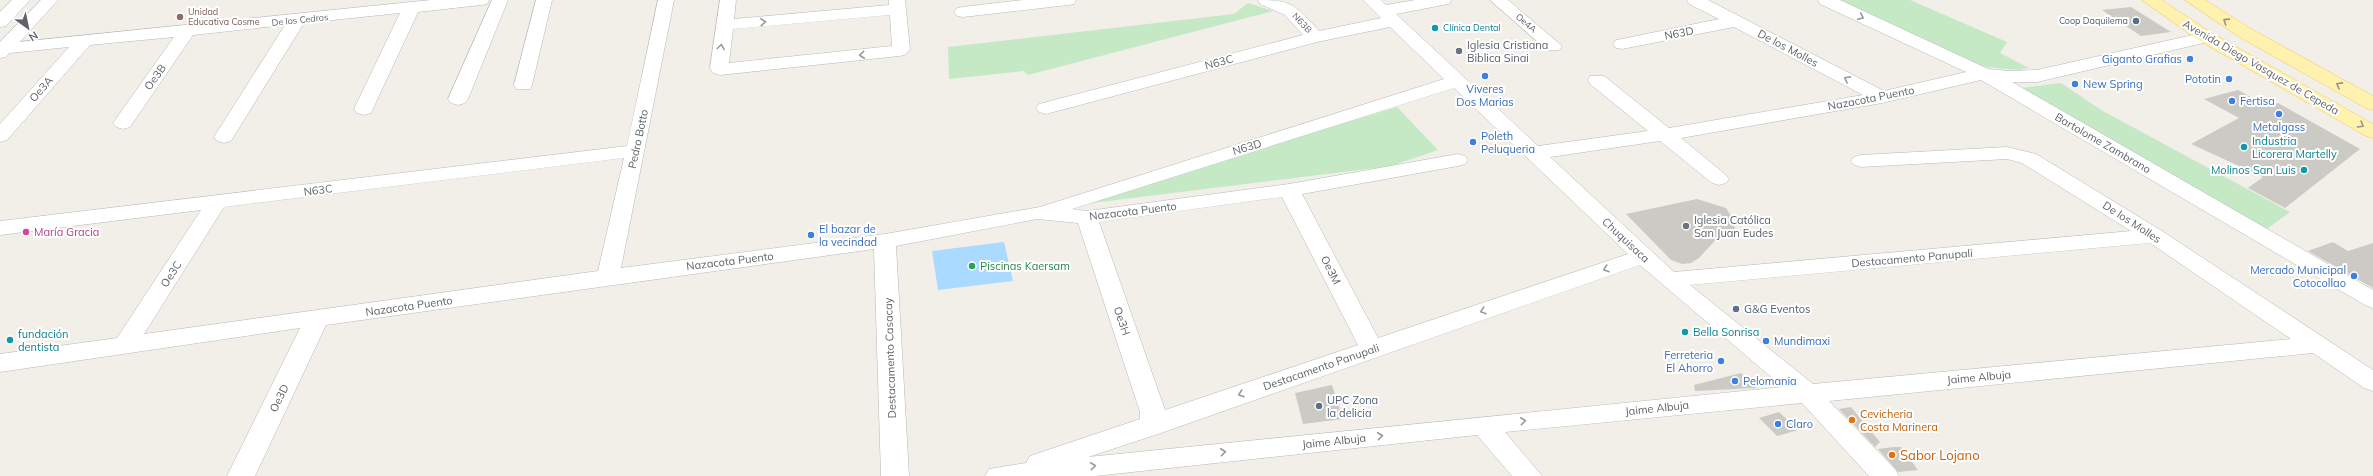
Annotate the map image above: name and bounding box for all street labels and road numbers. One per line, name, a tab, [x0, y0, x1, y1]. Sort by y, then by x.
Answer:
street label: N63B	[1290, 10, 1315, 35]
street label: De los Cedros	[271, 11, 329, 28]
street label: Oe4A	[1514, 11, 1539, 35]
street label: Avenida Diego Vasquez de Cepeda	[2180, 16, 2342, 118]
street label: N63D	[1663, 23, 1695, 43]
street label: De los Molles	[1755, 26, 1821, 70]
street label: N63C	[1203, 51, 1235, 73]
street label: Oe3B	[141, 61, 169, 93]
street label: Oe3A	[26, 73, 56, 105]
street label: Nazacota Puento	[1827, 83, 1915, 113]
street label: Pedro Botto	[625, 108, 651, 170]
street label: Bartolome Zambrano	[2053, 110, 2153, 176]
street label: N63D	[1231, 136, 1263, 158]
street label: N63C	[303, 181, 333, 199]
street label: De los Molles	[2100, 198, 2164, 246]
street label: Nazacota Puento	[1089, 199, 1177, 223]
street label: Chuquisaca	[1599, 214, 1653, 266]
street label: Destacamento Panupali	[1851, 246, 1973, 270]
street label: Nazacota Puento	[686, 249, 774, 273]
street label: Oe3M	[1318, 253, 1344, 287]
street label: Oe3C	[157, 258, 185, 290]
street label: Nazacota Puento	[365, 293, 453, 319]
street label: Destacamento Casacay	[881, 297, 899, 419]
street label: Oe3H	[1111, 305, 1133, 337]
street label: Destacamento Panupali	[1261, 341, 1381, 393]
street label: Jaime Albuja	[1946, 367, 2012, 387]
street label: Oe3D	[266, 382, 292, 414]
street label: Jaime Albuja	[1624, 398, 1690, 418]
street label: Jaime Albuja	[1301, 431, 1367, 451]

